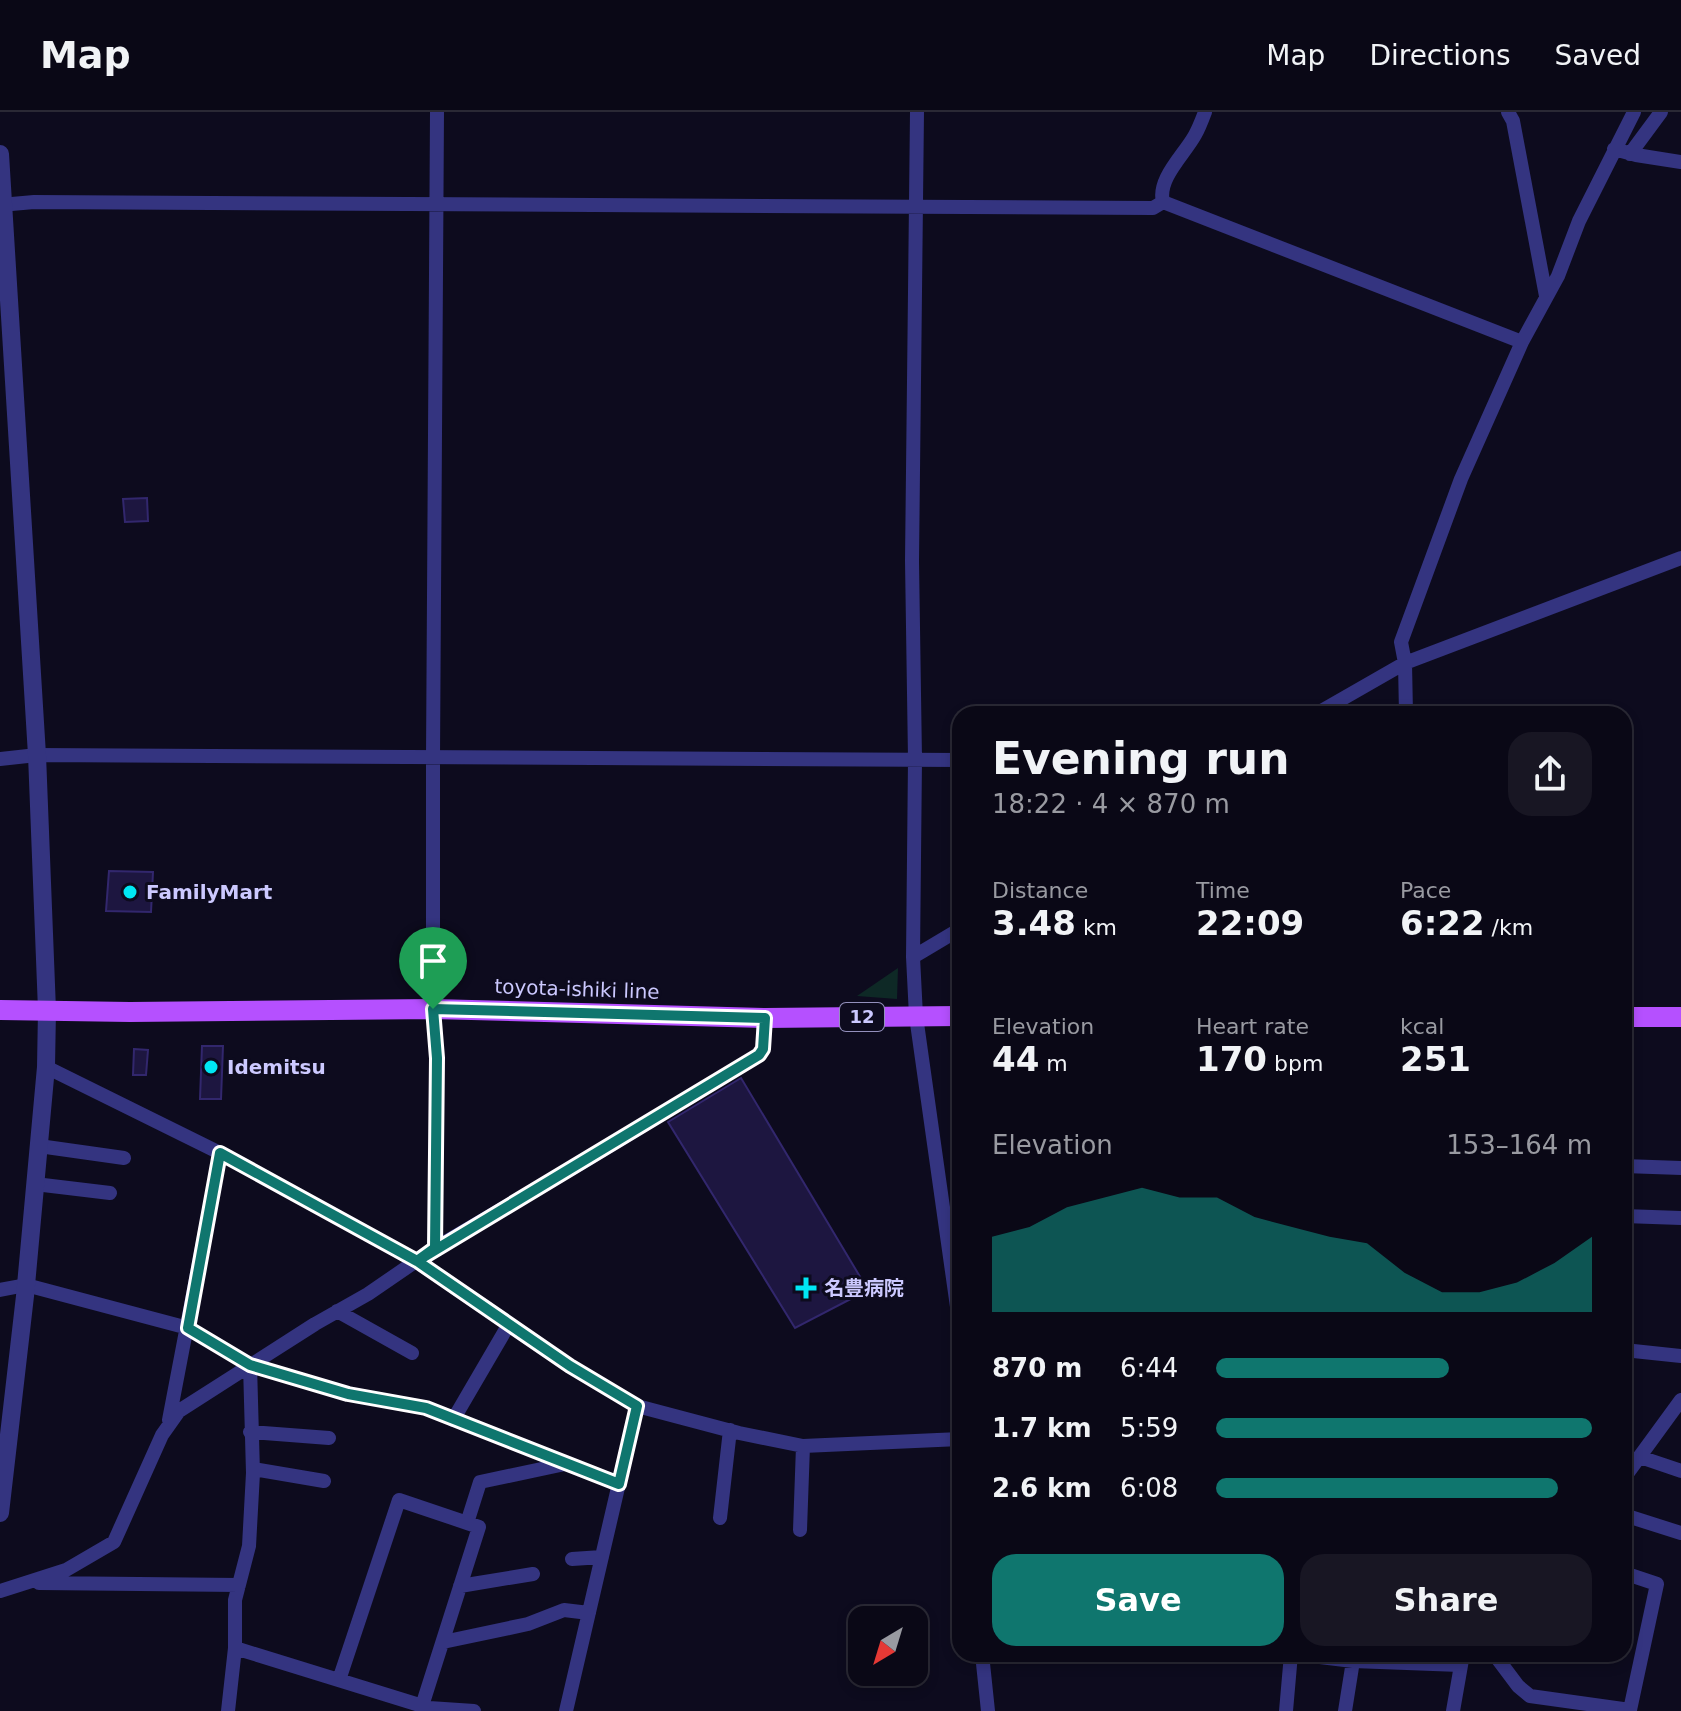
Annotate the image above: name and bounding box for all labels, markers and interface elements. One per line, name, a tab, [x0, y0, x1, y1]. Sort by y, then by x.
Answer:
text: Map	[40, 33, 131, 77]
text: Map	[1266, 39, 1325, 72]
text: Directions	[1369, 39, 1510, 72]
text: Saved	[1554, 39, 1641, 72]
button: share	[1508, 732, 1592, 816]
text: Evening run	[992, 733, 1289, 784]
text: 18:22 · 4 × 870 m	[992, 789, 1230, 819]
text: Distance	[992, 878, 1088, 903]
text: Time	[1196, 878, 1250, 903]
text: Pace	[1400, 878, 1451, 903]
place label: FamilyMart	[146, 880, 273, 904]
marker: FamilyMart	[121, 883, 139, 901]
text: 3.48	[992, 903, 1076, 943]
text: 22:09	[1196, 903, 1304, 943]
text: 6:22	[1400, 903, 1485, 943]
text: km	[1076, 915, 1117, 940]
text: /km	[1485, 915, 1533, 940]
pin	[399, 927, 467, 1009]
icon: arrive	[411, 939, 455, 983]
street label: toyota-ishiki line	[494, 974, 660, 1004]
road number: 12	[840, 1003, 884, 1031]
text: Elevation	[992, 1014, 1094, 1039]
text: Heart rate	[1196, 1014, 1309, 1039]
text: kcal	[1400, 1014, 1444, 1039]
text: 44	[992, 1039, 1039, 1079]
text: 170	[1196, 1039, 1267, 1079]
text: 251	[1400, 1039, 1471, 1079]
text: m	[1039, 1051, 1068, 1076]
text: bpm	[1267, 1051, 1323, 1076]
place label: Idemitsu	[227, 1055, 326, 1079]
marker: Idemitsu	[202, 1058, 220, 1076]
text: Elevation	[992, 1130, 1113, 1160]
text: 153–164 m	[1446, 1130, 1592, 1160]
place label: 名豊病院	[824, 1276, 904, 1300]
marker: 名豊病院	[795, 1277, 817, 1299]
text: 870 m	[992, 1353, 1082, 1383]
text: 6:44	[1120, 1353, 1178, 1383]
text: 1.7 km	[992, 1413, 1092, 1443]
text: 5:59	[1120, 1413, 1178, 1443]
text: 2.6 km	[992, 1473, 1092, 1503]
text: 6:08	[1120, 1473, 1178, 1503]
button: Save	[992, 1554, 1284, 1646]
button: Share	[1300, 1554, 1592, 1646]
north arrow	[848, 1606, 928, 1686]
map controls	[848, 1606, 928, 1686]

